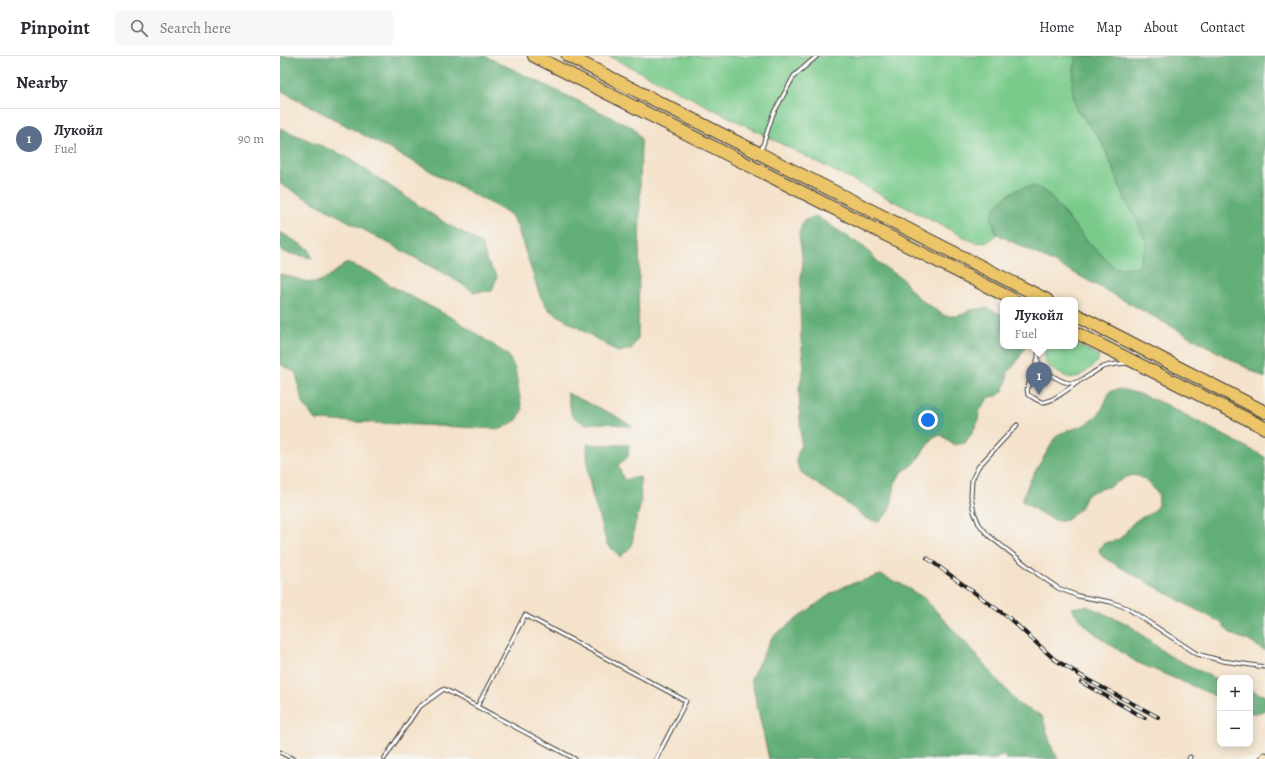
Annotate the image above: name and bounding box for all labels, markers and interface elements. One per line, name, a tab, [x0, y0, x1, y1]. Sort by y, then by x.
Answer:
search box	[114, 10, 394, 46]
text: Pinpoint	[20, 15, 90, 41]
icon: search	[128, 17, 150, 39]
text: Search here	[160, 18, 231, 38]
text: Home	[1039, 18, 1074, 37]
text: Map	[1096, 18, 1122, 37]
text: About	[1144, 18, 1178, 37]
text: Contact	[1200, 18, 1245, 37]
text: Nearby	[16, 71, 67, 94]
text: Лукойл	[54, 120, 103, 140]
text: 1	[27, 130, 31, 147]
text: 90 m	[238, 130, 264, 147]
text: Fuel	[54, 140, 77, 157]
popup	[1000, 297, 1078, 349]
text: Лукойл	[1015, 305, 1063, 325]
text: Fuel	[1015, 325, 1037, 342]
pin: 1	[1026, 362, 1052, 395]
your location	[918, 410, 938, 430]
map controls	[1217, 675, 1253, 747]
button: +	[1217, 675, 1253, 711]
button: −	[1217, 711, 1253, 747]

